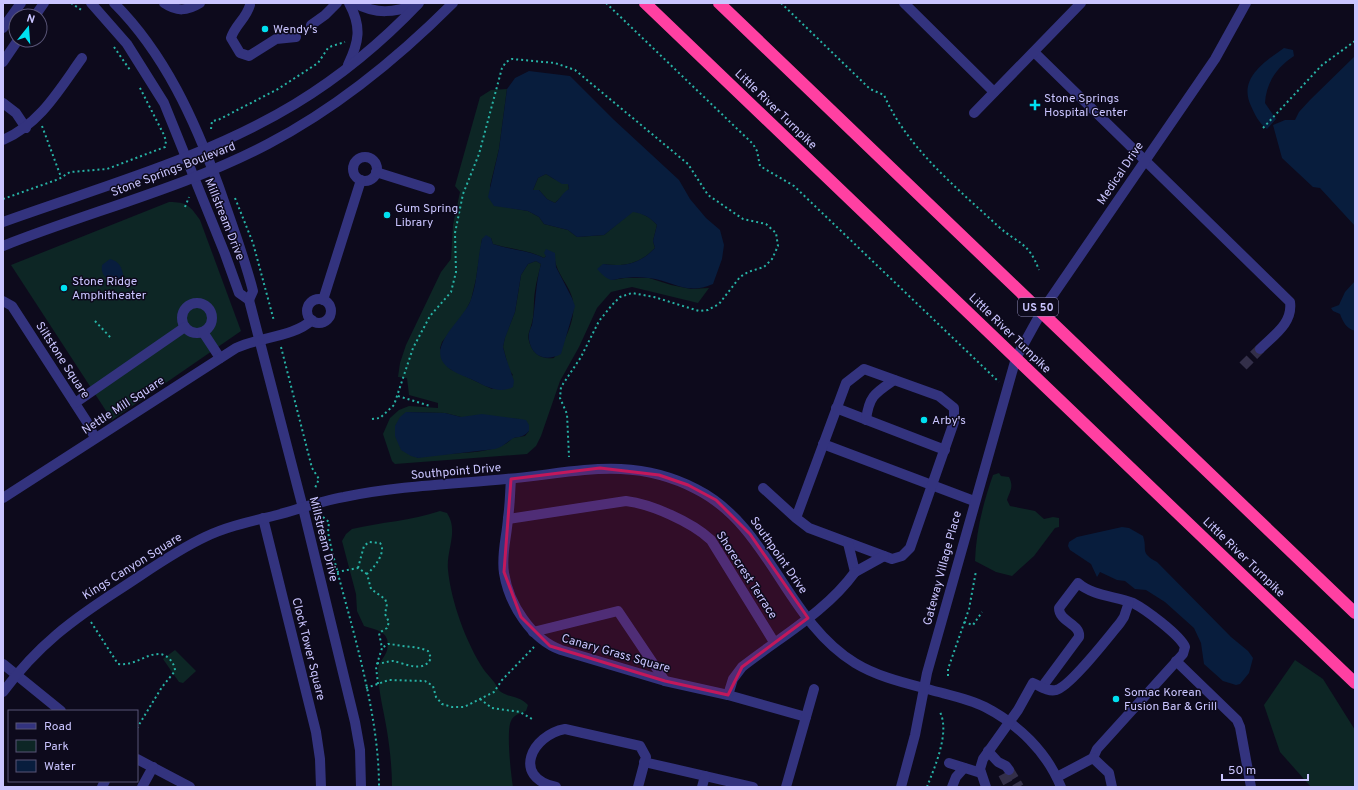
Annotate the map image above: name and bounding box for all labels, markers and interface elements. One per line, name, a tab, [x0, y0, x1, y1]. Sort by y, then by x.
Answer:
north arrow	[8, 8, 48, 48]
text: N	[25, 12, 36, 27]
place label: Wendy's	[273, 22, 318, 38]
marker: Wendy's	[260, 24, 270, 34]
street label: Little River Turnpike	[731, 66, 820, 153]
place label: Stone Springs Hospital Center	[1044, 91, 1128, 121]
marker: Stone Springs Hospital Center	[1029, 99, 1041, 111]
street label: Stone Springs Boulevard	[109, 139, 238, 201]
street label: Medical Drive	[1094, 139, 1148, 208]
street label: Millstream Drive	[200, 176, 248, 263]
place label: Gum Spring Library	[395, 201, 458, 231]
marker: Gum Spring Library	[382, 210, 392, 220]
place label: Stone Ridge Amphitheater	[72, 274, 147, 304]
marker: Stone Ridge Amphitheater	[59, 283, 69, 293]
street label: Little River Turnpike	[965, 290, 1054, 377]
road number: US 50	[1018, 298, 1058, 316]
street label: Siltstone Square	[31, 319, 93, 402]
street label: Nettle Mill Square	[79, 373, 168, 439]
place label: Arby's	[932, 413, 966, 429]
marker: Arby's	[919, 415, 929, 425]
street label: Southpoint Drive	[410, 460, 502, 484]
street label: Millstream Drive	[305, 495, 341, 583]
street label: Gateway Village Place	[920, 509, 966, 627]
street label: Southpoint Drive	[746, 514, 811, 597]
street label: Little River Turnpike	[1199, 514, 1288, 601]
street label: Shorecrest Terrace	[712, 529, 781, 622]
street label: Kings Canyon Square	[80, 530, 185, 604]
street label: Clock Tower Square	[288, 596, 329, 702]
street label: Canary Grass Square	[559, 631, 672, 677]
place label: Somac Korean Fusion Bar & Grill	[1124, 685, 1217, 715]
marker: Somac Korean Fusion Bar & Grill	[1111, 694, 1121, 704]
legend	[8, 710, 138, 782]
text: Road	[44, 719, 72, 735]
text: Park	[44, 739, 69, 755]
scale bar	[1222, 756, 1308, 782]
text: Water	[44, 759, 76, 775]
text: 50 m	[1228, 763, 1256, 779]

